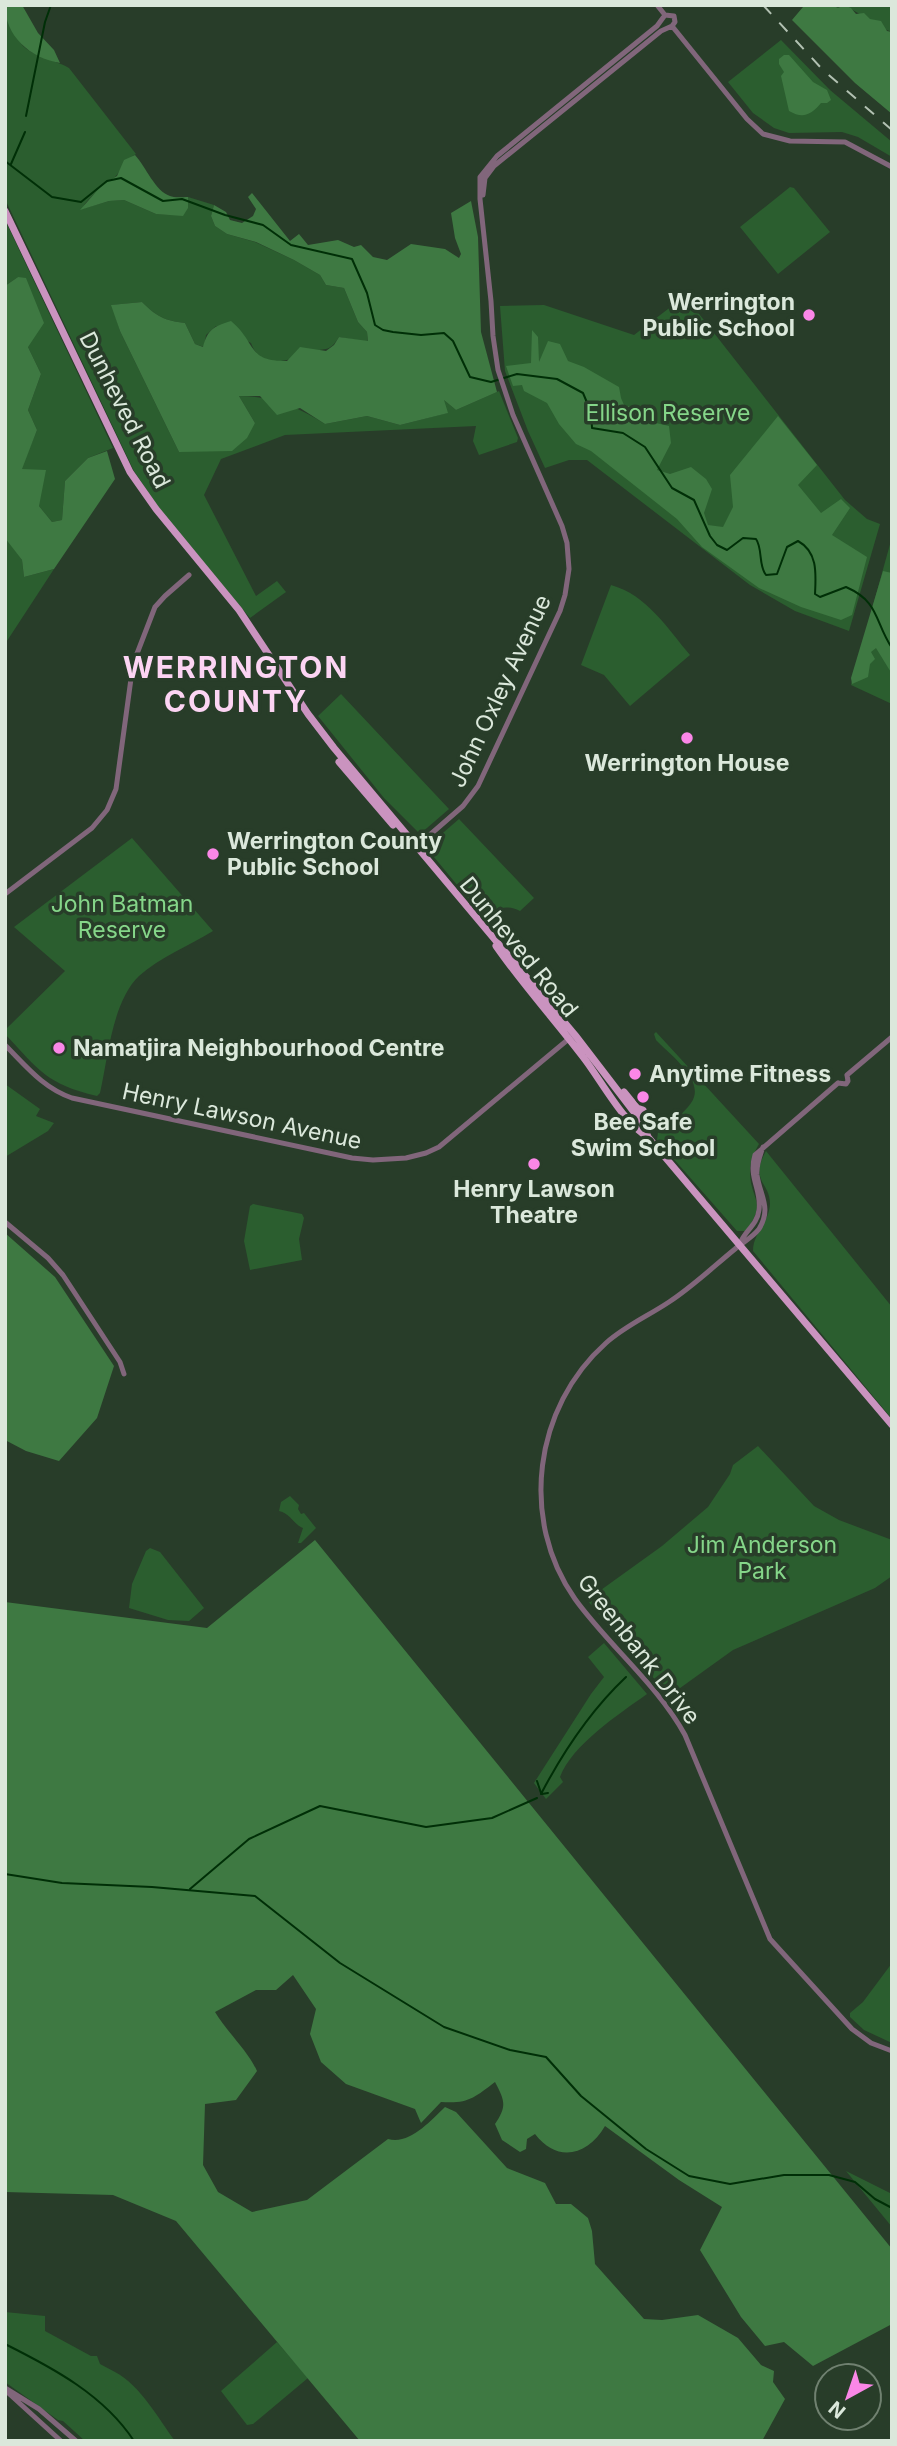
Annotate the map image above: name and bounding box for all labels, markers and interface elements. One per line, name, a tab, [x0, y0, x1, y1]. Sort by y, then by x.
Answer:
place label: Werrington Public School	[642, 288, 795, 342]
marker: Werrington Public School	[801, 307, 817, 323]
street label: Dunheved Road	[73, 327, 177, 493]
park label: Ellison Reserve	[586, 399, 750, 427]
street label: John Oxley Avenue	[443, 590, 557, 792]
district label: WERRINGTON COUNTY	[123, 649, 349, 719]
marker: Werrington House	[679, 730, 695, 746]
place label: Werrington House	[585, 749, 789, 777]
place label: Werrington County Public School	[227, 827, 442, 881]
marker: Werrington County Public School	[205, 846, 221, 862]
street label: Dunheved Road	[454, 871, 584, 1023]
park label: John Batman Reserve	[51, 890, 193, 944]
place label: Namatjira Neighbourhood Centre	[73, 1034, 445, 1062]
marker: Namatjira Neighbourhood Centre	[51, 1040, 67, 1056]
place label: Anytime Fitness	[649, 1060, 831, 1088]
marker: Anytime Fitness	[627, 1066, 643, 1082]
street label: Henry Lawson Avenue	[120, 1077, 364, 1155]
marker: Bee Safe Swim School	[635, 1089, 651, 1105]
place label: Bee Safe Swim School	[571, 1108, 715, 1162]
marker: Henry Lawson Theatre	[526, 1156, 542, 1172]
place label: Henry Lawson Theatre	[453, 1175, 615, 1229]
park label: Jim Anderson Park	[687, 1531, 837, 1585]
street label: Greenbank Drive	[572, 1568, 706, 1730]
north arrow	[813, 2362, 883, 2432]
text: N	[824, 2396, 850, 2423]

